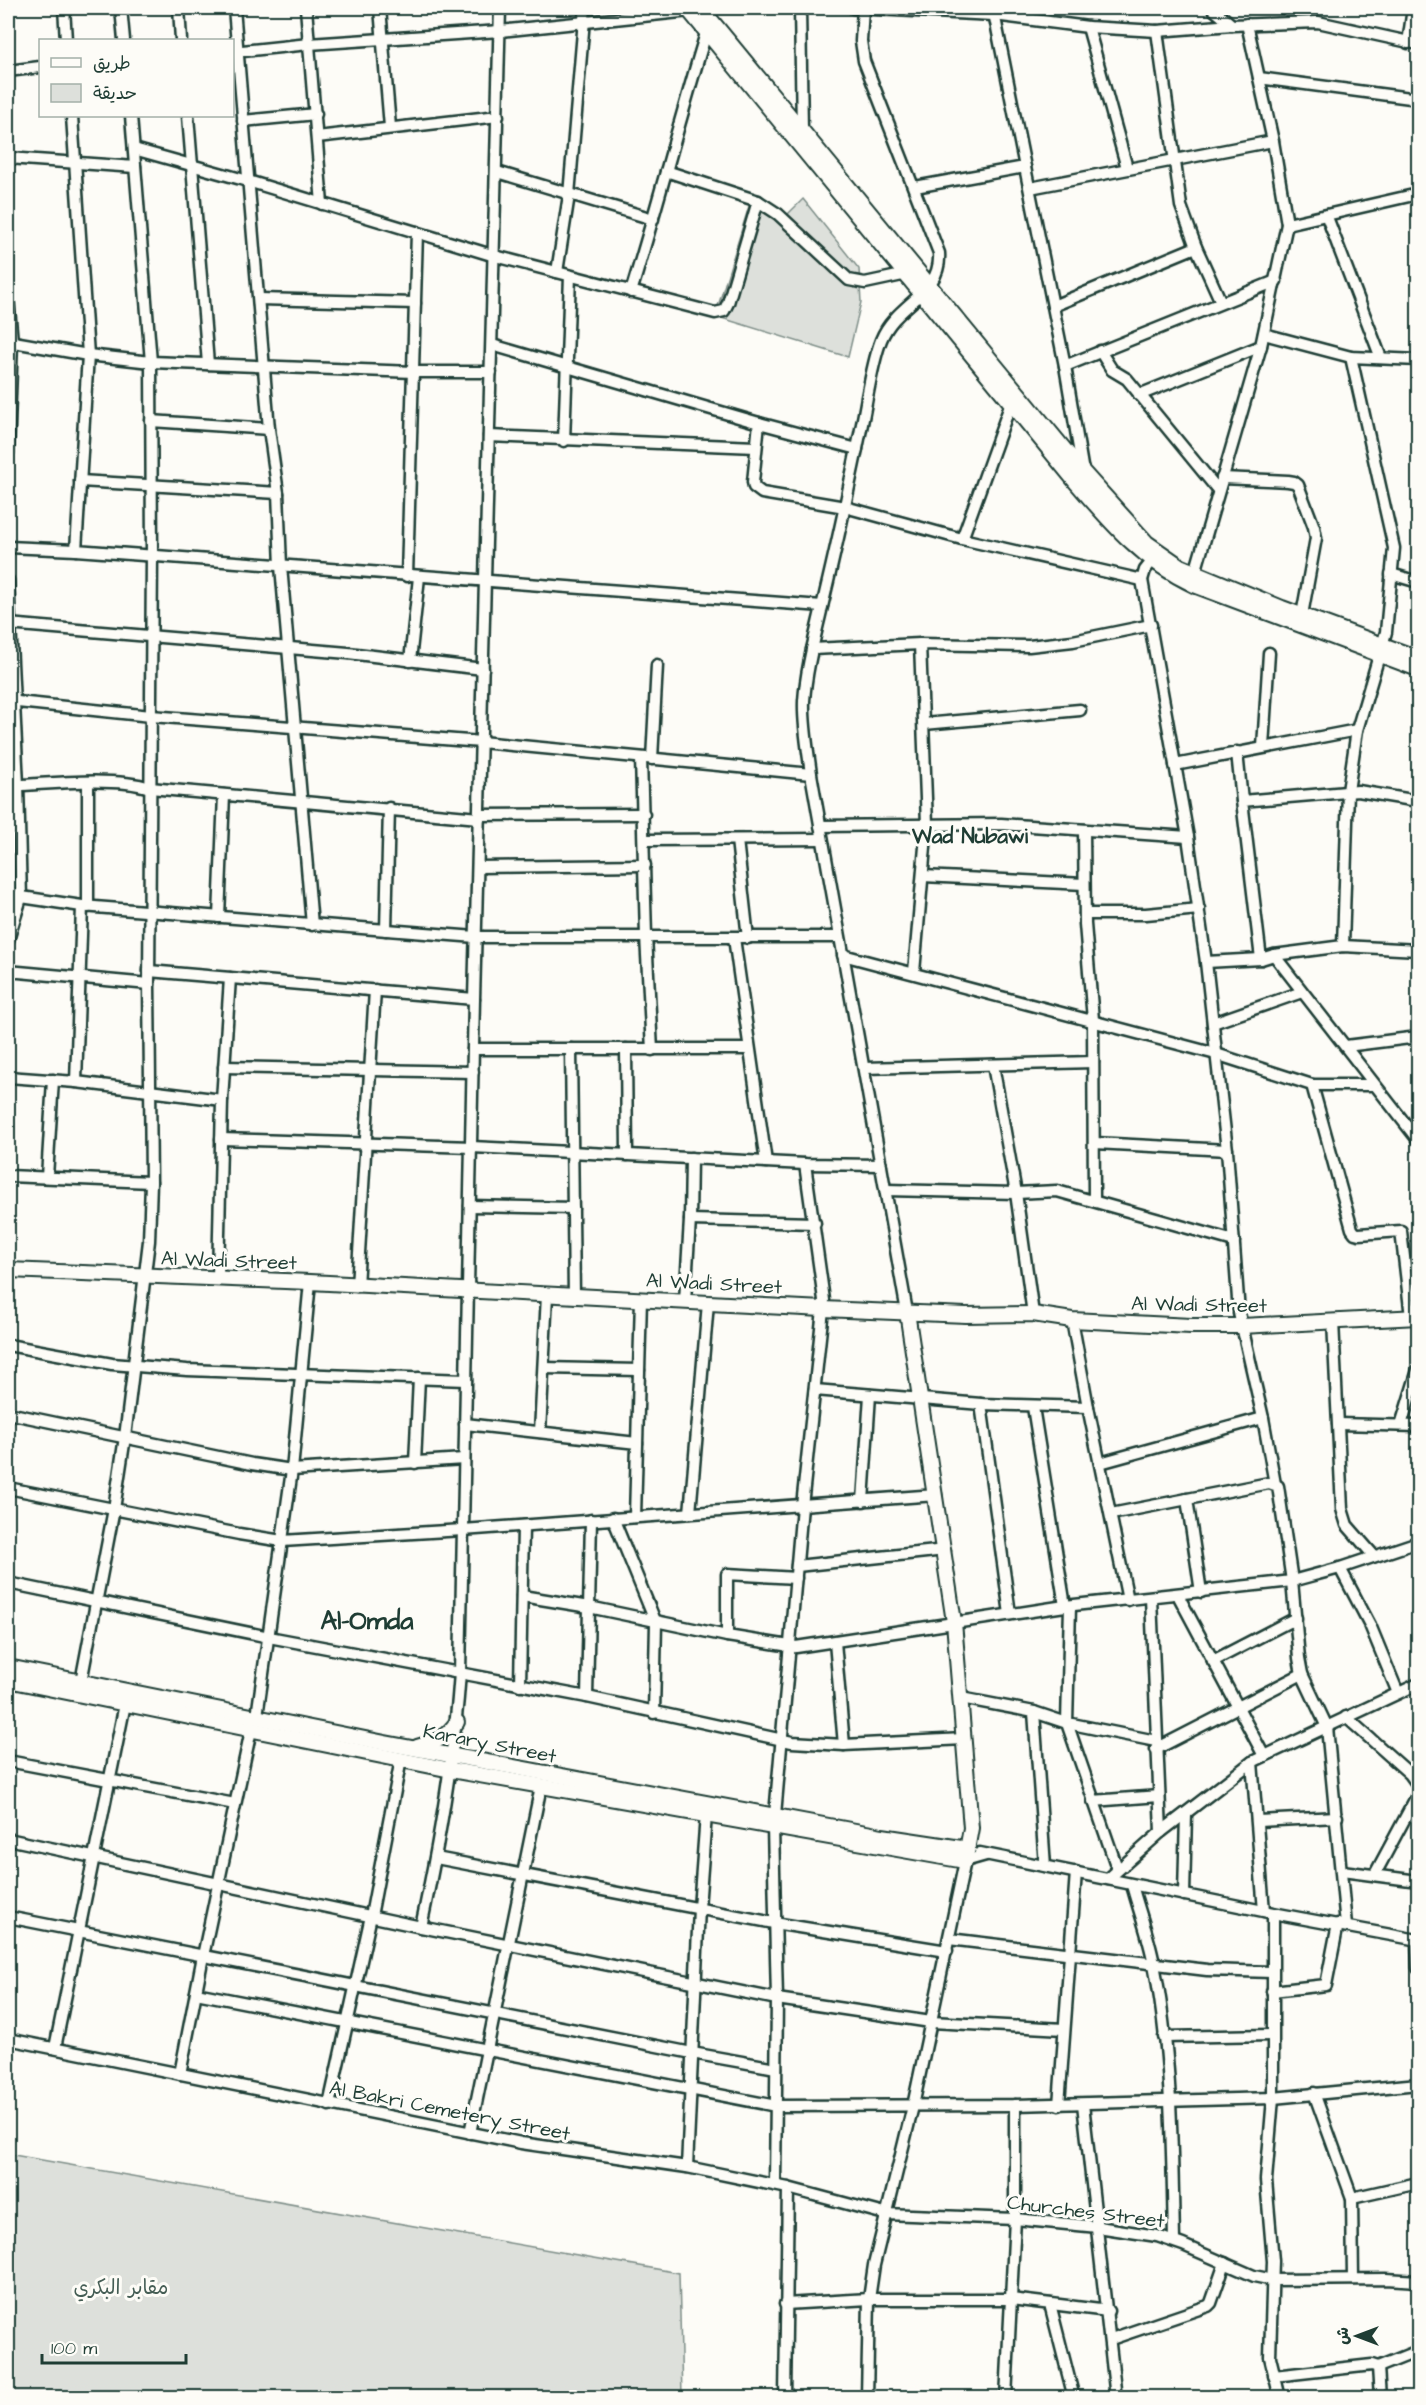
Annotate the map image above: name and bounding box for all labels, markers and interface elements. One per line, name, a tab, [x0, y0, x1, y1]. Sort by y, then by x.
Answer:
legend	[39, 39, 234, 117]
text: طريق	[93, 51, 131, 76]
text: حديقة	[93, 81, 137, 106]
district label: Wad Nubawi	[911, 822, 1029, 851]
street label: Al Wadi Street	[161, 1245, 297, 1277]
street label: Al Wadi Street	[645, 1266, 783, 1302]
street label: Al Wadi Street	[1131, 1290, 1267, 1320]
district label: Al-Omda	[320, 1603, 414, 1639]
street label: Karary Street	[421, 1717, 559, 1772]
street label: Al Bakri Cemetery Street	[327, 2074, 573, 2149]
street label: Churches Street	[1006, 2188, 1166, 2236]
park label: مقابر البكري	[74, 2274, 168, 2302]
north arrow	[1327, 2306, 1387, 2366]
scale bar	[42, 2327, 186, 2365]
text: ش	[1332, 2327, 1354, 2345]
text: 100 m	[51, 2336, 97, 2361]

